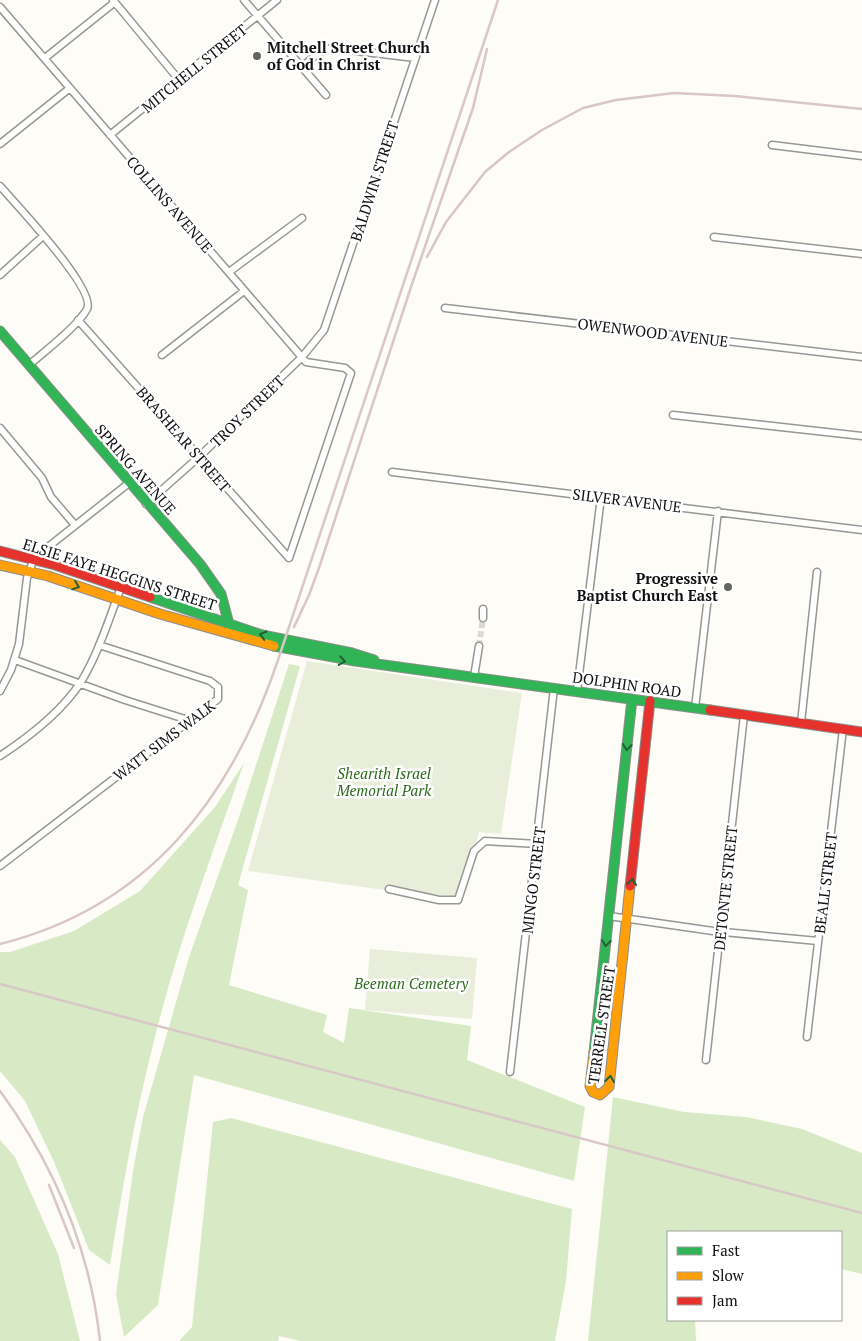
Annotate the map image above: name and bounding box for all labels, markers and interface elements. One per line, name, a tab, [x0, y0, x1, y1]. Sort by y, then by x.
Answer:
street label: MITCHELL STREET	[137, 19, 251, 117]
place label: Mitchell Street Church of God in Christ	[267, 37, 430, 74]
marker: Mitchell Street Church of God in Christ	[251, 50, 263, 62]
street label: BALDWIN STREET	[345, 118, 403, 244]
street label: COLLINS AVENUE	[122, 151, 218, 257]
street label: OWENWOOD AVENUE	[577, 313, 729, 351]
street label: TROY STREET	[206, 371, 288, 451]
street label: BRASHEAR STREET	[133, 382, 235, 496]
street label: SPRING AVENUE	[91, 419, 181, 519]
street label: SILVER AVENUE	[571, 483, 683, 517]
street label: ELSIE FAYE HEGGINS STREET	[21, 533, 219, 615]
place label: Progressive Baptist Church East	[577, 568, 718, 605]
one-way arrow	[71, 580, 80, 590]
marker: Progressive Baptist Church East	[722, 581, 734, 593]
one-way arrow	[260, 630, 268, 640]
one-way arrow	[337, 655, 346, 665]
street label: DOLPHIN ROAD	[571, 666, 683, 702]
street label: WATT SIMS WALK	[109, 695, 219, 785]
one-way arrow	[622, 743, 633, 751]
park label: Shearith Israel Memorial Park	[336, 763, 432, 800]
street label: DETONTE STREET	[708, 824, 742, 952]
street label: MINGO STREET	[516, 825, 550, 935]
street label: BEALL STREET	[809, 831, 841, 935]
one-way arrow	[626, 878, 637, 886]
one-way arrow	[601, 940, 612, 948]
street label: TERRELL STREET	[583, 964, 619, 1086]
park label: Beeman Cemetery	[353, 973, 469, 993]
one-way arrow	[604, 1074, 615, 1082]
legend	[667, 1231, 842, 1321]
text: Fast	[712, 1240, 740, 1260]
text: Slow	[712, 1265, 745, 1285]
text: Jam	[712, 1290, 738, 1310]

